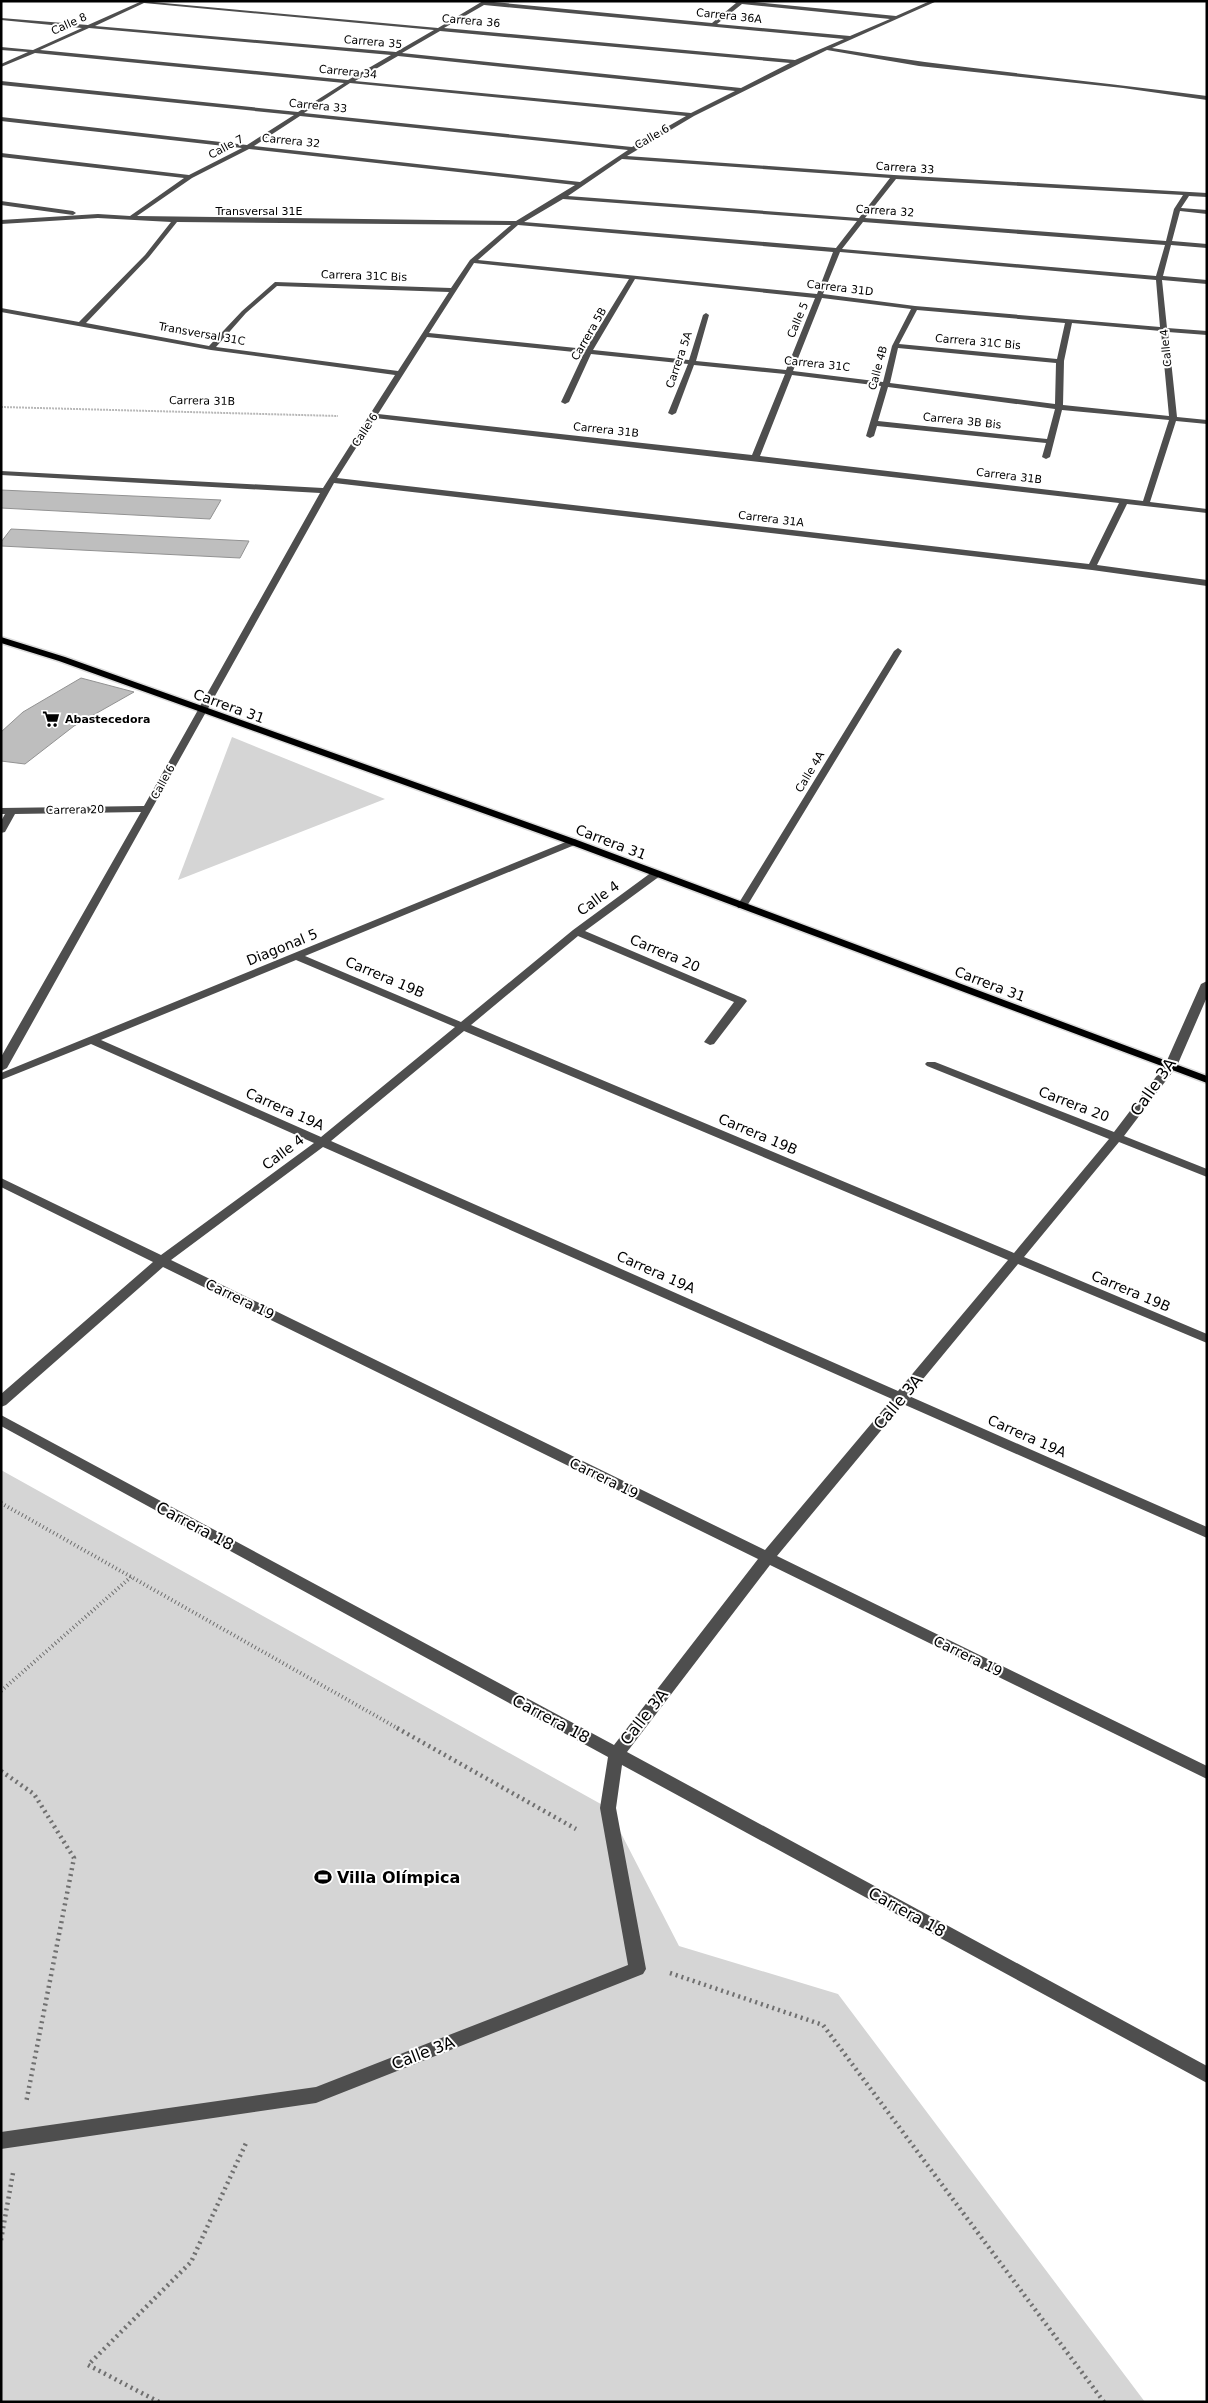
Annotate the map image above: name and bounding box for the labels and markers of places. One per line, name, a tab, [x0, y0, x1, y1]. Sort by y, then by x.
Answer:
supermarket icon: Abastecedora	[41, 709, 61, 729]
place label: Abastecedora	[65, 713, 150, 726]
sports icon: Villa Olímpica	[313, 1867, 333, 1887]
place label: Villa Olímpica	[337, 1868, 460, 1887]

